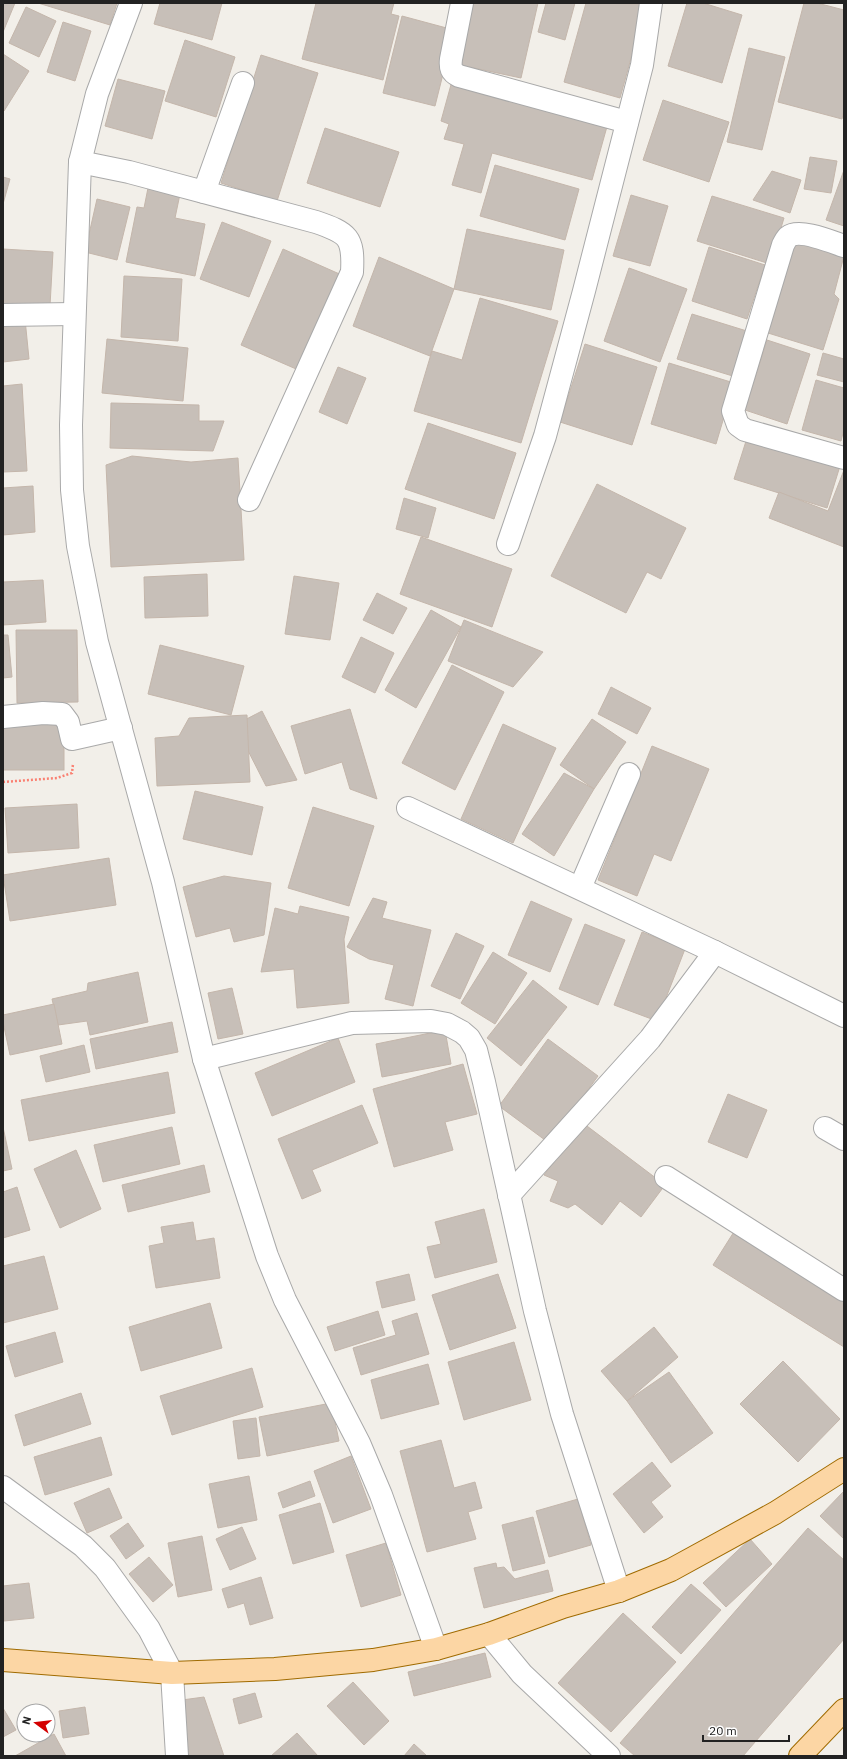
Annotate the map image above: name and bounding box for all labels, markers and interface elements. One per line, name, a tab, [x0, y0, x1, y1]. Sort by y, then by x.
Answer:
north arrow	[16, 1703, 56, 1743]
text: N	[19, 1715, 34, 1726]
scale bar	[703, 1717, 789, 1743]
text: 20 m	[709, 1723, 737, 1738]

